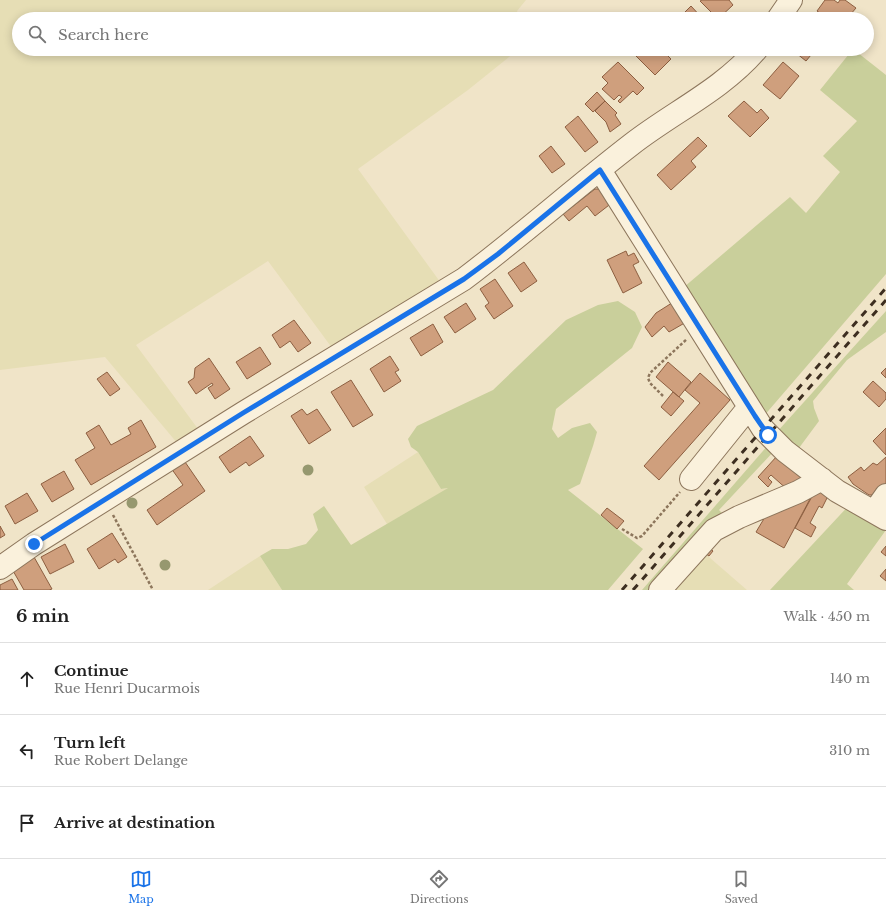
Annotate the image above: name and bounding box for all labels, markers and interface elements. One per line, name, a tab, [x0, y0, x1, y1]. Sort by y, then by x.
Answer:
search box	[12, 12, 874, 56]
icon: search	[26, 23, 48, 45]
text: Search here	[58, 25, 149, 44]
route start	[759, 426, 777, 444]
route end	[25, 535, 43, 553]
text: 6 min	[16, 606, 69, 627]
text: Walk · 450 m	[783, 608, 870, 625]
text: Continue	[54, 661, 129, 680]
icon: ahead	[16, 668, 38, 690]
text: 140 m	[830, 670, 870, 687]
text: Rue Henri Ducarmois	[54, 680, 200, 697]
text: Turn left	[54, 733, 125, 752]
icon: left	[16, 740, 38, 762]
text: 310 m	[829, 742, 870, 759]
text: Rue Robert Delange	[54, 752, 188, 769]
icon: arrive	[16, 812, 38, 834]
text: Arrive at destination	[54, 813, 215, 832]
tab: Map	[128, 868, 154, 906]
tab: Directions	[410, 868, 468, 906]
tab: Saved	[725, 868, 758, 906]

